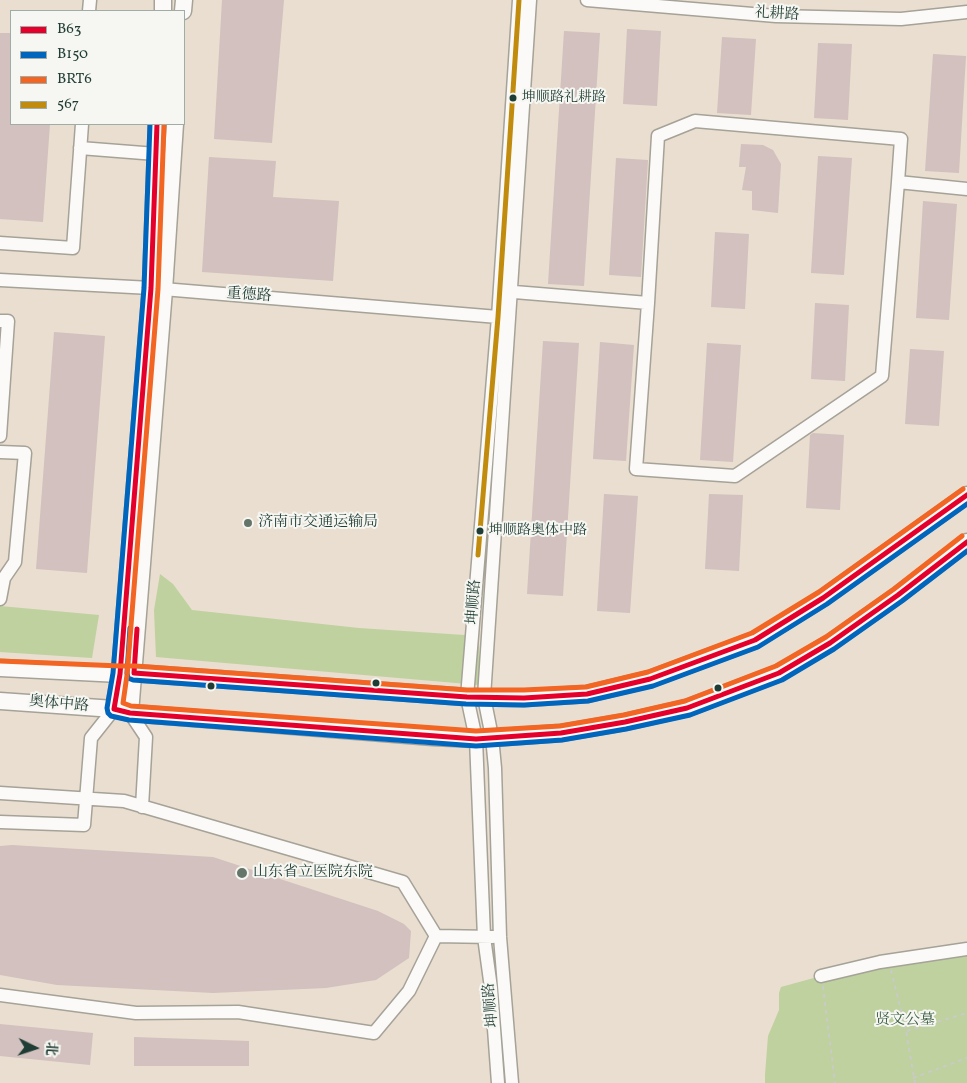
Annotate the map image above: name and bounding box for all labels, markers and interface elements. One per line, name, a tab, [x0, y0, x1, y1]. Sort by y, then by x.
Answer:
street label: 礼耕路	[754, 5, 800, 25]
legend	[10, 10, 185, 125]
text: B63	[57, 19, 81, 40]
text: B150	[57, 44, 88, 65]
text: BRT6	[57, 69, 92, 90]
place label: 坤顺路礼耕路	[522, 90, 606, 106]
marker: 坤顺路礼耕路	[508, 93, 518, 103]
text: 567	[57, 94, 79, 115]
street label: 重德路	[226, 285, 272, 307]
place label: 济南市交通运输局	[258, 514, 378, 532]
marker: 济南市交通运输局	[242, 517, 254, 529]
place label: 坤顺路奥体中路	[489, 523, 587, 539]
marker: 坤顺路奥体中路	[475, 526, 485, 536]
street label: 坤顺路	[464, 579, 486, 625]
unlabelled marker	[371, 678, 381, 688]
unlabelled marker	[206, 681, 216, 691]
unlabelled marker	[713, 683, 723, 693]
street label: 奥体中路	[28, 693, 90, 717]
place label: 山东省立医院东院	[253, 864, 373, 882]
marker: 山东省立医院东院	[235, 866, 249, 880]
street label: 坤顺路	[481, 982, 503, 1028]
park label: 贤文公墓	[875, 1012, 935, 1030]
north arrow	[10, 1023, 60, 1073]
text: 北	[40, 1041, 60, 1057]

